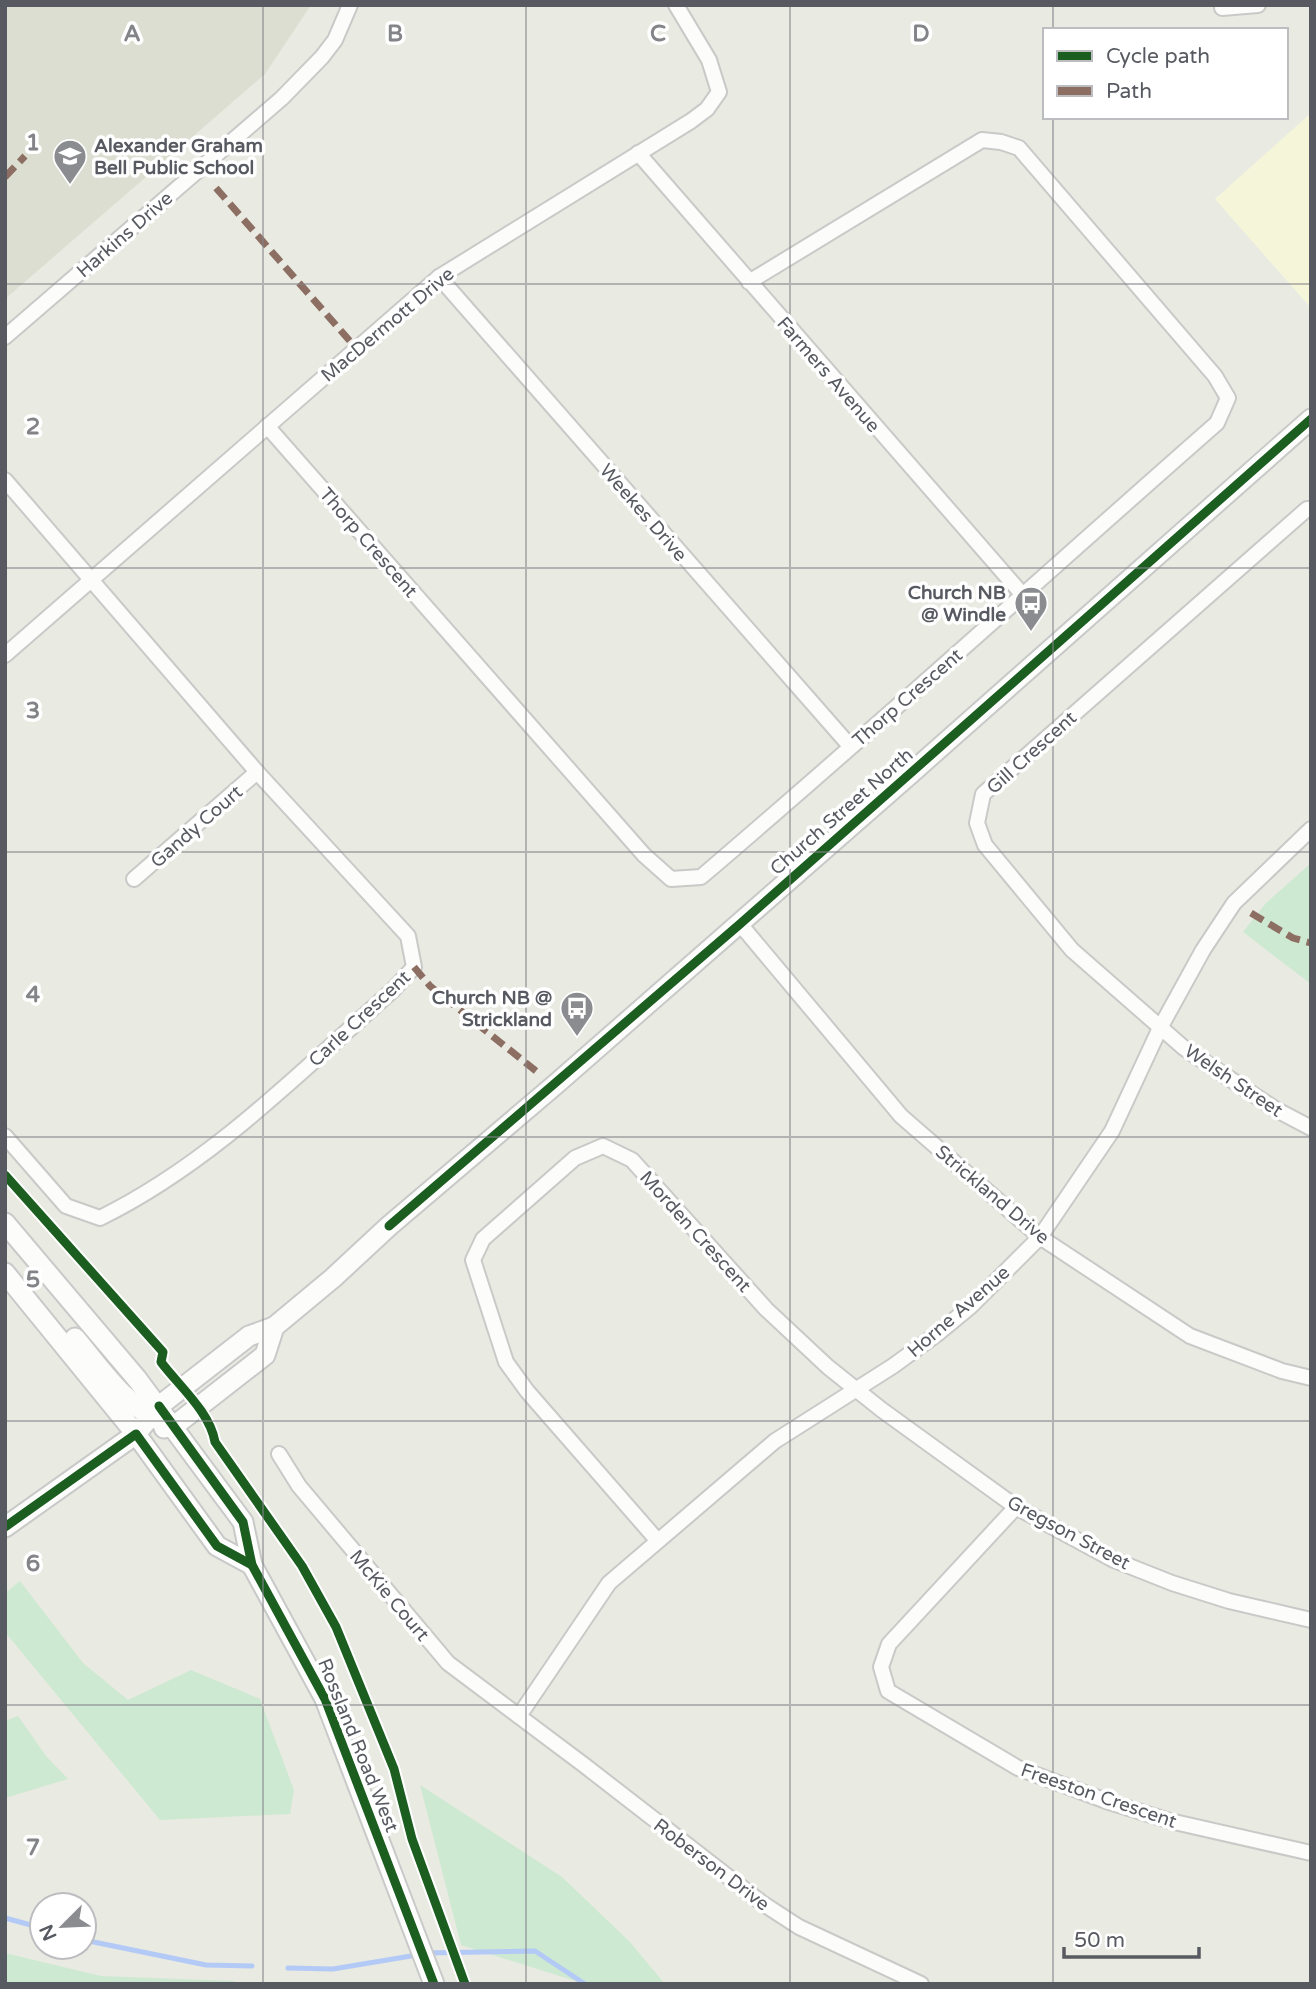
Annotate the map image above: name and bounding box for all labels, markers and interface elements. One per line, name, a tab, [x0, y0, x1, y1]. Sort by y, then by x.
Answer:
text: A	[123, 20, 141, 48]
text: B	[387, 20, 403, 48]
text: C	[650, 20, 666, 48]
text: D	[912, 20, 930, 48]
legend	[1043, 28, 1288, 119]
text: Cycle path	[1106, 44, 1210, 69]
text: Path	[1106, 79, 1152, 104]
text: 1	[26, 129, 40, 157]
place label: Alexander Graham Bell Public School	[94, 135, 263, 179]
school or university icon: Alexander Graham Bell Public School	[51, 137, 89, 186]
street label: Harkins Drive	[72, 187, 177, 282]
street label: MacDermott Drive	[317, 263, 458, 387]
street label: Farmers Avenue	[772, 312, 884, 437]
text: 2	[26, 413, 40, 441]
street label: Weekes Drive	[595, 460, 691, 566]
street label: Thorp Crescent	[315, 483, 422, 602]
place label: Church NB @ Windle	[908, 582, 1006, 626]
bus stop icon: Church NB @ Windle	[1012, 584, 1050, 633]
street label: Thorp Crescent	[848, 644, 967, 751]
text: 3	[26, 697, 40, 725]
street label: Gill Crescent	[982, 707, 1081, 799]
street label: Church Street North	[766, 744, 917, 880]
street label: Gandy Court	[146, 781, 247, 873]
street label: Carle Crescent	[304, 966, 415, 1071]
text: 4	[26, 981, 41, 1009]
place label: Church NB @ Strickland	[432, 987, 552, 1031]
bus stop icon: Church NB @ Strickland	[558, 989, 596, 1038]
street label: Welsh Street	[1180, 1040, 1287, 1122]
street label: Strickland Drive	[931, 1141, 1054, 1249]
street label: Morden Crescent	[635, 1167, 755, 1297]
street label: Horne Avenue	[903, 1261, 1014, 1362]
text: 5	[26, 1266, 40, 1294]
street label: Gregson Street	[1003, 1491, 1134, 1574]
street label: McKie Court	[345, 1546, 434, 1646]
text: 6	[26, 1550, 40, 1578]
street label: Rossland Road West	[313, 1655, 403, 1835]
street label: Freeston Crescent	[1018, 1759, 1179, 1833]
street label: Roberson Drive	[649, 1814, 774, 1915]
text: 7	[26, 1834, 40, 1862]
north arrow	[28, 1891, 98, 1961]
scale bar	[1064, 1916, 1199, 1960]
text: N	[35, 1921, 62, 1944]
text: 50 m	[1074, 1928, 1125, 1953]

